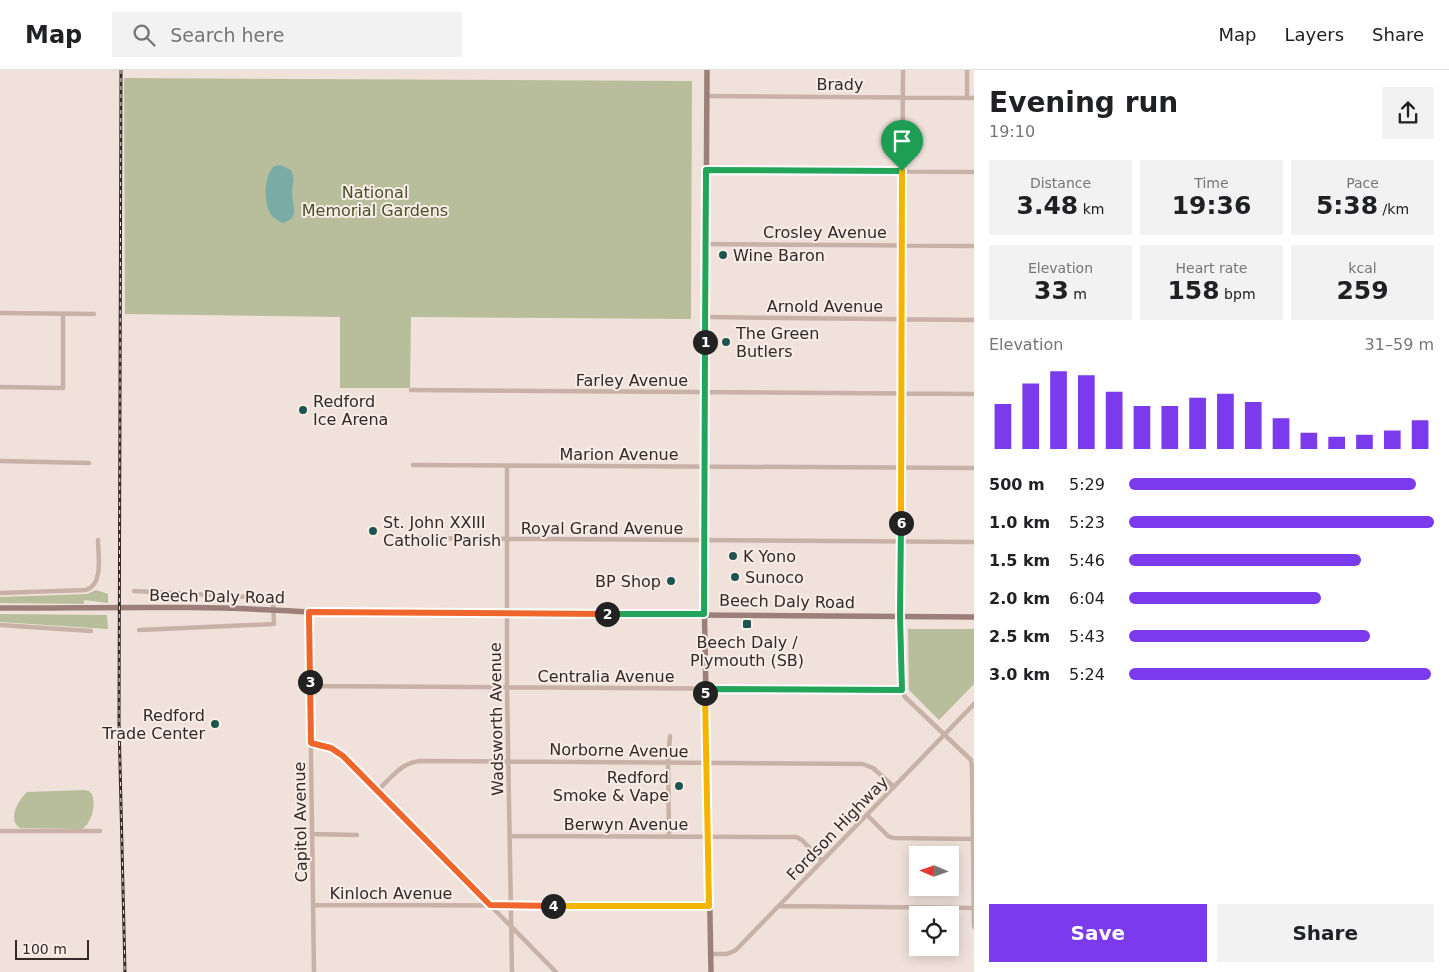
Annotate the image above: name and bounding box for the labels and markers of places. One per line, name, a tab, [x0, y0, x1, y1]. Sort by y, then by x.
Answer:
pin	[881, 120, 923, 171]
place label: Wine Baron	[733, 246, 825, 265]
marker: Wine Baron	[717, 249, 729, 261]
place label: The Green Butlers	[735, 324, 819, 361]
pin: 1	[692, 330, 718, 354]
marker: The Green Butlers	[720, 336, 732, 348]
place label: Redford Ice Arena	[313, 392, 388, 429]
marker: Redford Ice Arena	[297, 404, 309, 416]
pin: 6	[888, 510, 914, 536]
place label: St. John XXIII Catholic Parish	[383, 513, 501, 550]
marker: St. John XXIII Catholic Parish	[367, 525, 379, 537]
place label: K Yono	[743, 547, 796, 566]
marker: K Yono	[727, 550, 739, 562]
place label: Sunoco	[745, 568, 804, 587]
marker: Sunoco	[729, 571, 741, 583]
place label: BP Shop	[595, 572, 661, 591]
marker: BP Shop	[665, 575, 677, 587]
pin: 2	[594, 602, 620, 626]
marker: Beech Daly / Plymouth (SB)	[741, 618, 753, 630]
place label: Beech Daly / Plymouth (SB)	[690, 633, 804, 670]
pin: 3	[298, 670, 322, 694]
pin: 5	[692, 680, 718, 706]
place label: Redford Trade Center	[101, 706, 205, 743]
marker: Redford Trade Center	[209, 718, 221, 730]
place label: Redford Smoke & Vape	[553, 768, 669, 805]
marker: Redford Smoke & Vape	[673, 780, 685, 792]
pin: 4	[540, 894, 566, 918]

